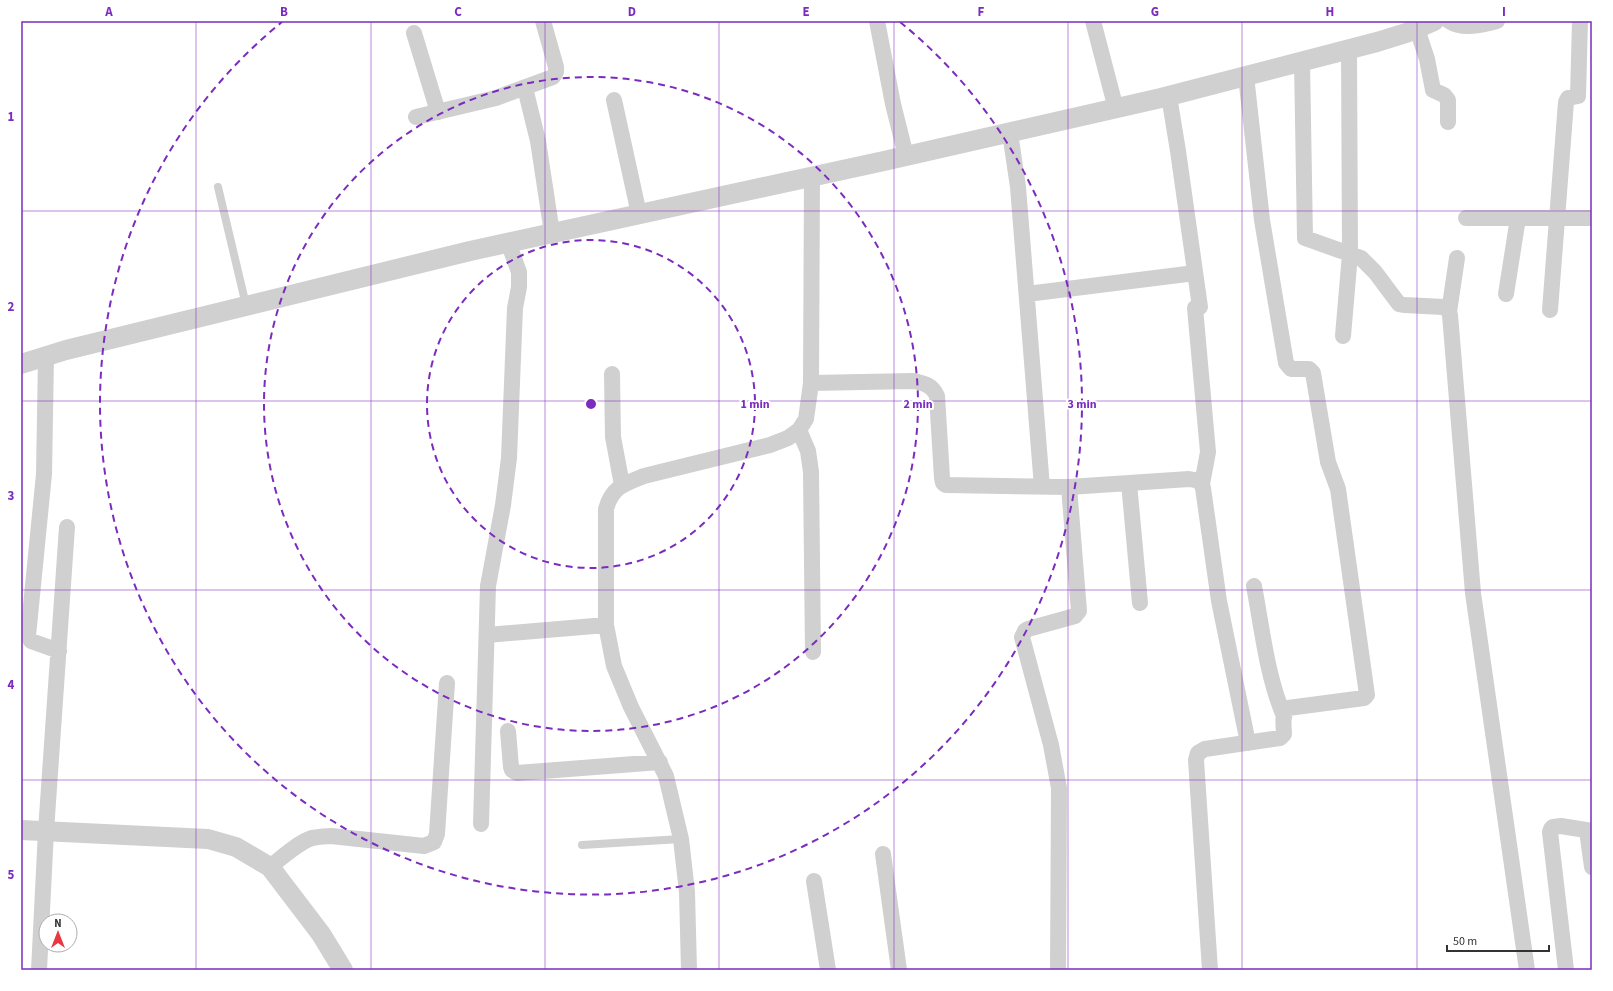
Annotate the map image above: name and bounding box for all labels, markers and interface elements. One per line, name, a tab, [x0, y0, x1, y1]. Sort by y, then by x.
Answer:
text: A	[104, 3, 113, 21]
text: B	[280, 3, 288, 21]
text: C	[454, 3, 462, 21]
text: D	[628, 3, 636, 21]
text: E	[802, 3, 810, 21]
text: F	[978, 3, 985, 21]
text: G	[1151, 3, 1159, 21]
text: H	[1326, 3, 1334, 21]
text: I	[1502, 3, 1506, 21]
text: 1	[8, 108, 15, 126]
text: 2	[8, 298, 15, 316]
text: 1 min	[740, 396, 770, 413]
text: 2 min	[903, 396, 933, 413]
text: 3 min	[1067, 396, 1097, 413]
centre of rings	[584, 397, 598, 411]
text: 3	[8, 487, 15, 505]
text: 4	[8, 676, 15, 694]
text: 5	[8, 866, 15, 884]
north arrow	[38, 913, 78, 953]
text: N	[54, 916, 62, 931]
scale bar	[1447, 927, 1549, 953]
text: 50 m	[1453, 933, 1477, 950]

